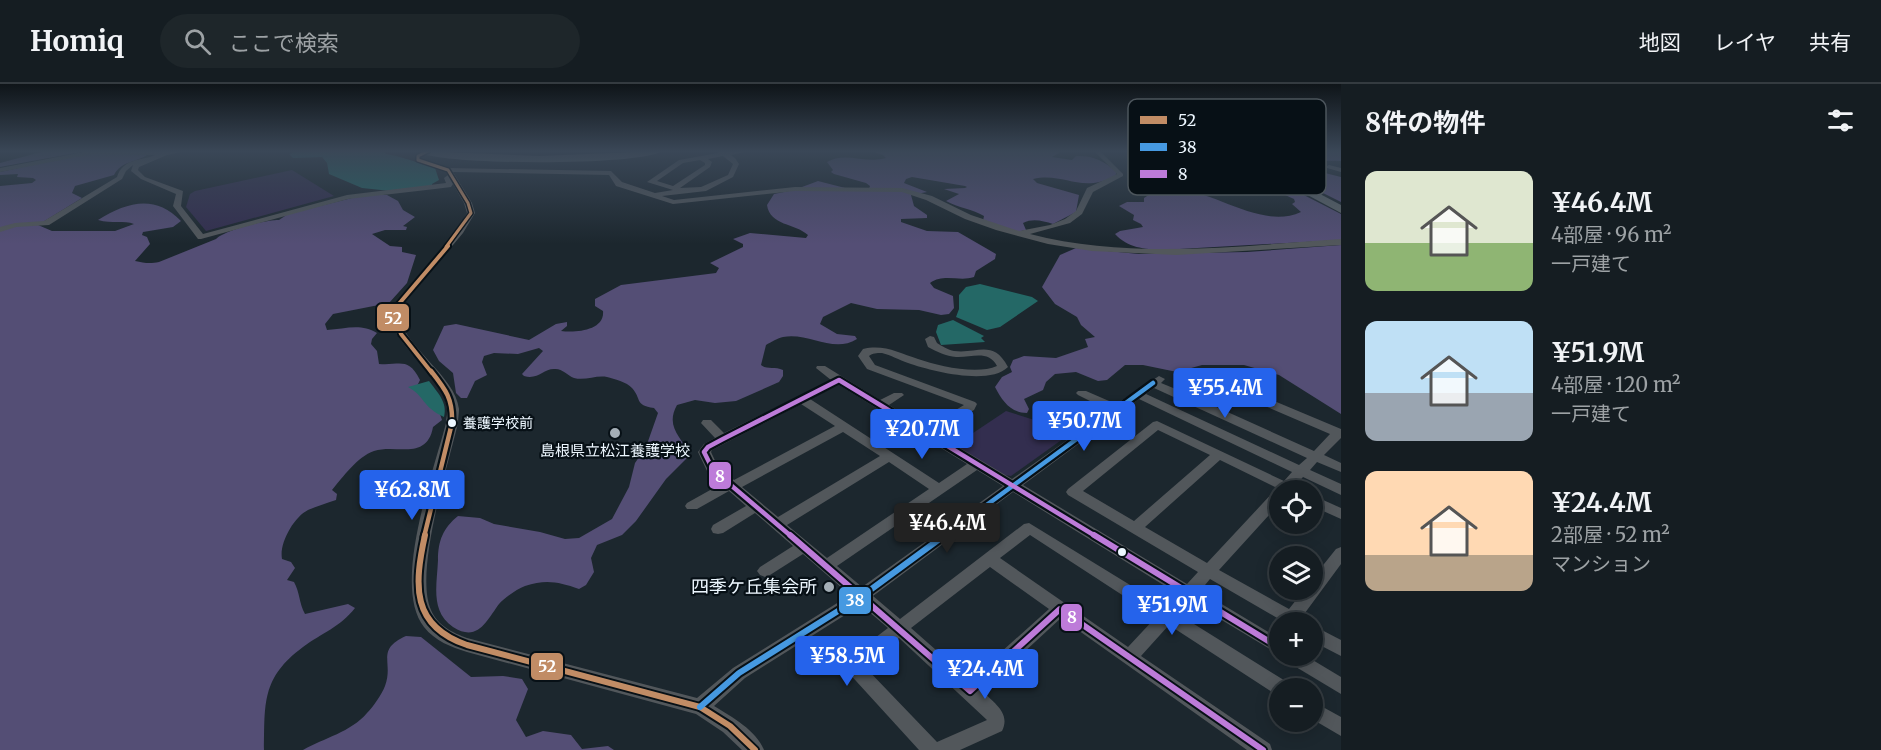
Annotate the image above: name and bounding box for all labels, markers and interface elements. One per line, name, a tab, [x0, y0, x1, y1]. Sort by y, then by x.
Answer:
search box	[160, 14, 580, 68]
text: Homiq	[30, 23, 124, 59]
icon: search	[181, 25, 214, 58]
text: ここで検索	[229, 29, 339, 57]
text: 地図	[1639, 29, 1681, 56]
text: レイヤ	[1714, 29, 1776, 56]
text: 共有	[1809, 29, 1851, 56]
legend	[1128, 99, 1326, 195]
icon: filters	[1824, 104, 1857, 137]
text: 8件の物件	[1365, 106, 1485, 139]
text: 52	[1178, 110, 1196, 130]
text: 38	[1178, 137, 1197, 157]
text: 8	[1178, 164, 1188, 184]
text: ¥46.4M	[1551, 186, 1653, 219]
icon: home	[1413, 195, 1485, 267]
text: 4部屋 · 96 m²	[1551, 222, 1671, 247]
text: 一戸建て	[1551, 251, 1631, 276]
line badge: 52	[376, 303, 410, 332]
text: 52	[384, 308, 402, 328]
text: ¥51.9M	[1551, 336, 1644, 369]
icon: home	[1413, 345, 1485, 417]
pin: ¥55.4M	[1176, 368, 1274, 419]
text: 4部屋 · 120 m²	[1551, 372, 1680, 397]
text: ¥55.4M	[1187, 375, 1263, 400]
pin: ¥50.7M	[1035, 401, 1133, 452]
text: 一戸建て	[1551, 401, 1631, 426]
text: ¥50.7M	[1046, 408, 1122, 433]
pin: ¥20.7M	[873, 409, 971, 460]
place label: 養護学校前	[463, 414, 533, 432]
text: ¥20.7M	[884, 416, 960, 441]
marker: 養護学校前	[446, 417, 458, 429]
marker: 島根県立松江養護学校	[608, 426, 622, 440]
place label: 島根県立松江養護学校	[540, 441, 690, 460]
line badge: 8	[708, 461, 732, 490]
text: 8	[715, 466, 725, 486]
pin: ¥62.8M	[363, 470, 461, 521]
text: ¥62.8M	[374, 477, 450, 502]
map controls	[1269, 480, 1323, 732]
button: locate	[1269, 480, 1323, 534]
text: ¥24.4M	[1551, 486, 1652, 519]
icon: home	[1413, 495, 1485, 567]
pin: ¥46.4M	[898, 503, 996, 554]
text: ¥46.4M	[908, 510, 986, 535]
text: 2部屋 · 52 m²	[1551, 522, 1670, 547]
unlabelled marker	[1116, 546, 1128, 558]
button: layers	[1269, 546, 1323, 600]
text: マンション	[1551, 551, 1651, 576]
place label: 四季ケ丘集会所	[691, 575, 817, 598]
marker: 四季ケ丘集会所	[822, 580, 836, 594]
pin: ¥51.9M	[1123, 585, 1221, 636]
line badge: 38	[838, 586, 872, 615]
text: 38	[846, 590, 865, 610]
text: ¥51.9M	[1136, 592, 1208, 617]
line badge: 8	[1060, 603, 1083, 632]
text: 8	[1067, 607, 1077, 627]
button: +	[1269, 612, 1323, 666]
pin: ¥58.5M	[798, 636, 896, 687]
text: ¥58.5M	[809, 643, 885, 668]
pin: ¥24.4M	[936, 649, 1034, 700]
line badge: 52	[530, 652, 564, 681]
text: 52	[538, 656, 556, 676]
text: ¥24.4M	[946, 656, 1024, 681]
button: −	[1269, 678, 1323, 732]

